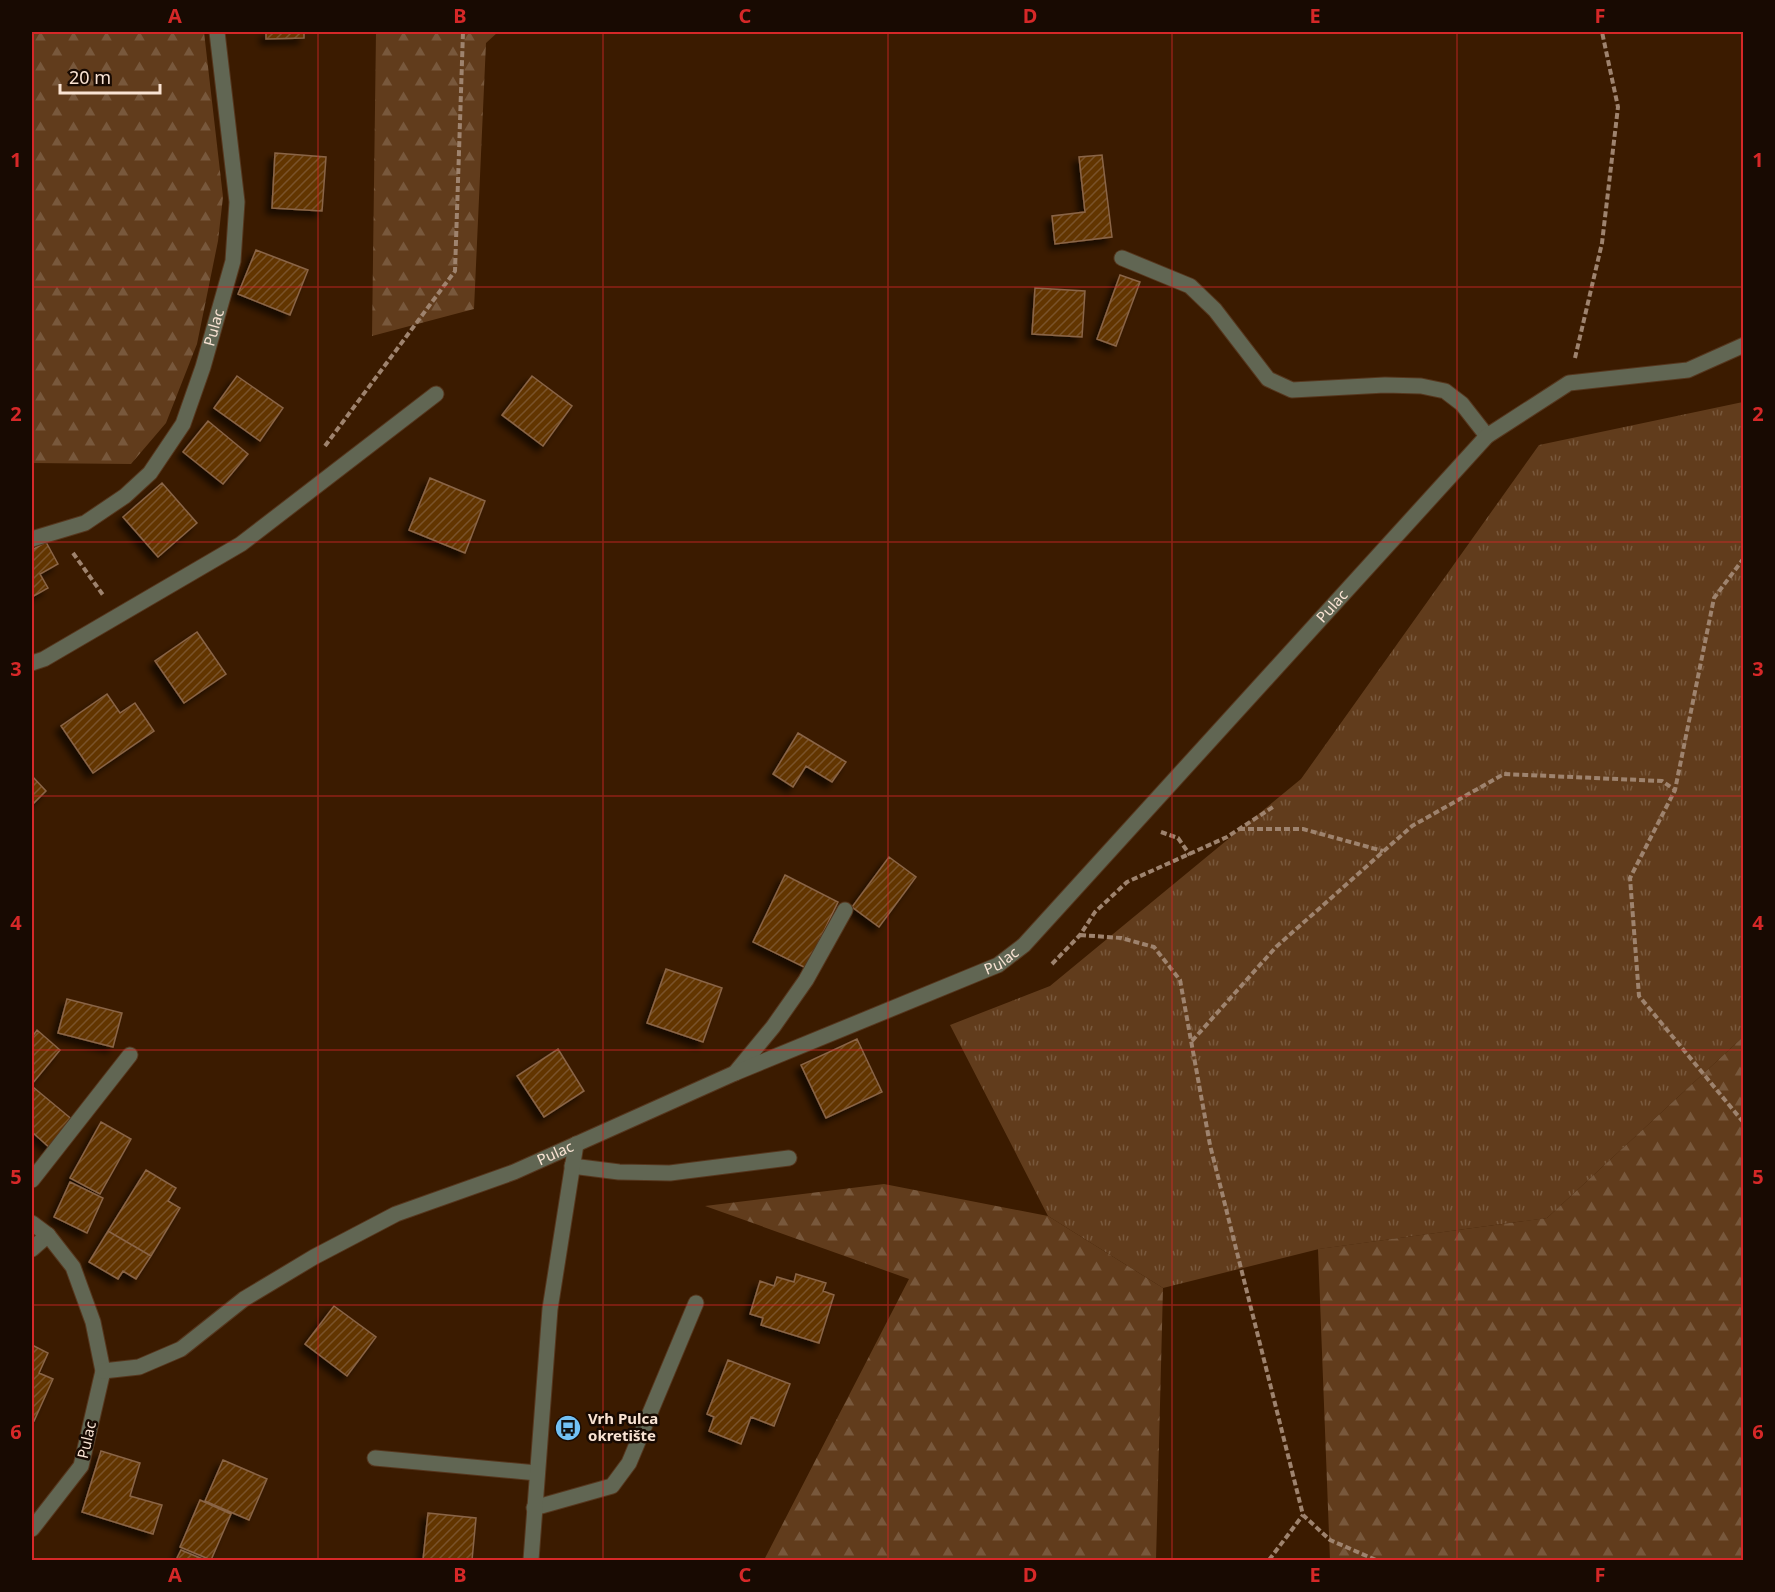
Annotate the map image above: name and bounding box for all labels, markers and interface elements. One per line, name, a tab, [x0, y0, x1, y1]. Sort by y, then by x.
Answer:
text: A	[168, 2, 182, 29]
text: B	[453, 2, 467, 29]
text: C	[739, 2, 752, 29]
text: D	[1023, 2, 1037, 29]
text: E	[1309, 2, 1321, 29]
text: F	[1595, 2, 1605, 29]
scale bar	[60, 57, 160, 95]
text: 20 m	[69, 65, 111, 89]
text: 1	[10, 146, 22, 173]
text: 1	[1752, 146, 1764, 173]
street label: Pulac	[198, 306, 228, 348]
text: 2	[10, 400, 22, 427]
text: 2	[1752, 400, 1764, 427]
street label: Pulac	[1311, 585, 1352, 626]
text: 3	[10, 655, 22, 682]
text: 3	[1752, 655, 1764, 682]
text: 4	[10, 909, 22, 936]
text: 4	[1752, 909, 1764, 936]
street label: Pulac	[981, 942, 1022, 979]
street label: Pulac	[533, 1136, 576, 1169]
text: 5	[10, 1163, 22, 1190]
text: 5	[1752, 1163, 1764, 1190]
place label: Vrh Pulca okretište	[588, 1408, 658, 1445]
bus stop icon: Vrh Pulca okretište	[553, 1413, 583, 1443]
text: 6	[10, 1418, 22, 1445]
text: 6	[1752, 1418, 1764, 1445]
street label: Pulac	[72, 1419, 100, 1460]
text: A	[168, 1561, 182, 1588]
text: B	[453, 1561, 467, 1588]
text: C	[739, 1561, 752, 1588]
text: D	[1023, 1561, 1037, 1588]
text: E	[1309, 1561, 1321, 1588]
text: F	[1595, 1561, 1605, 1588]

